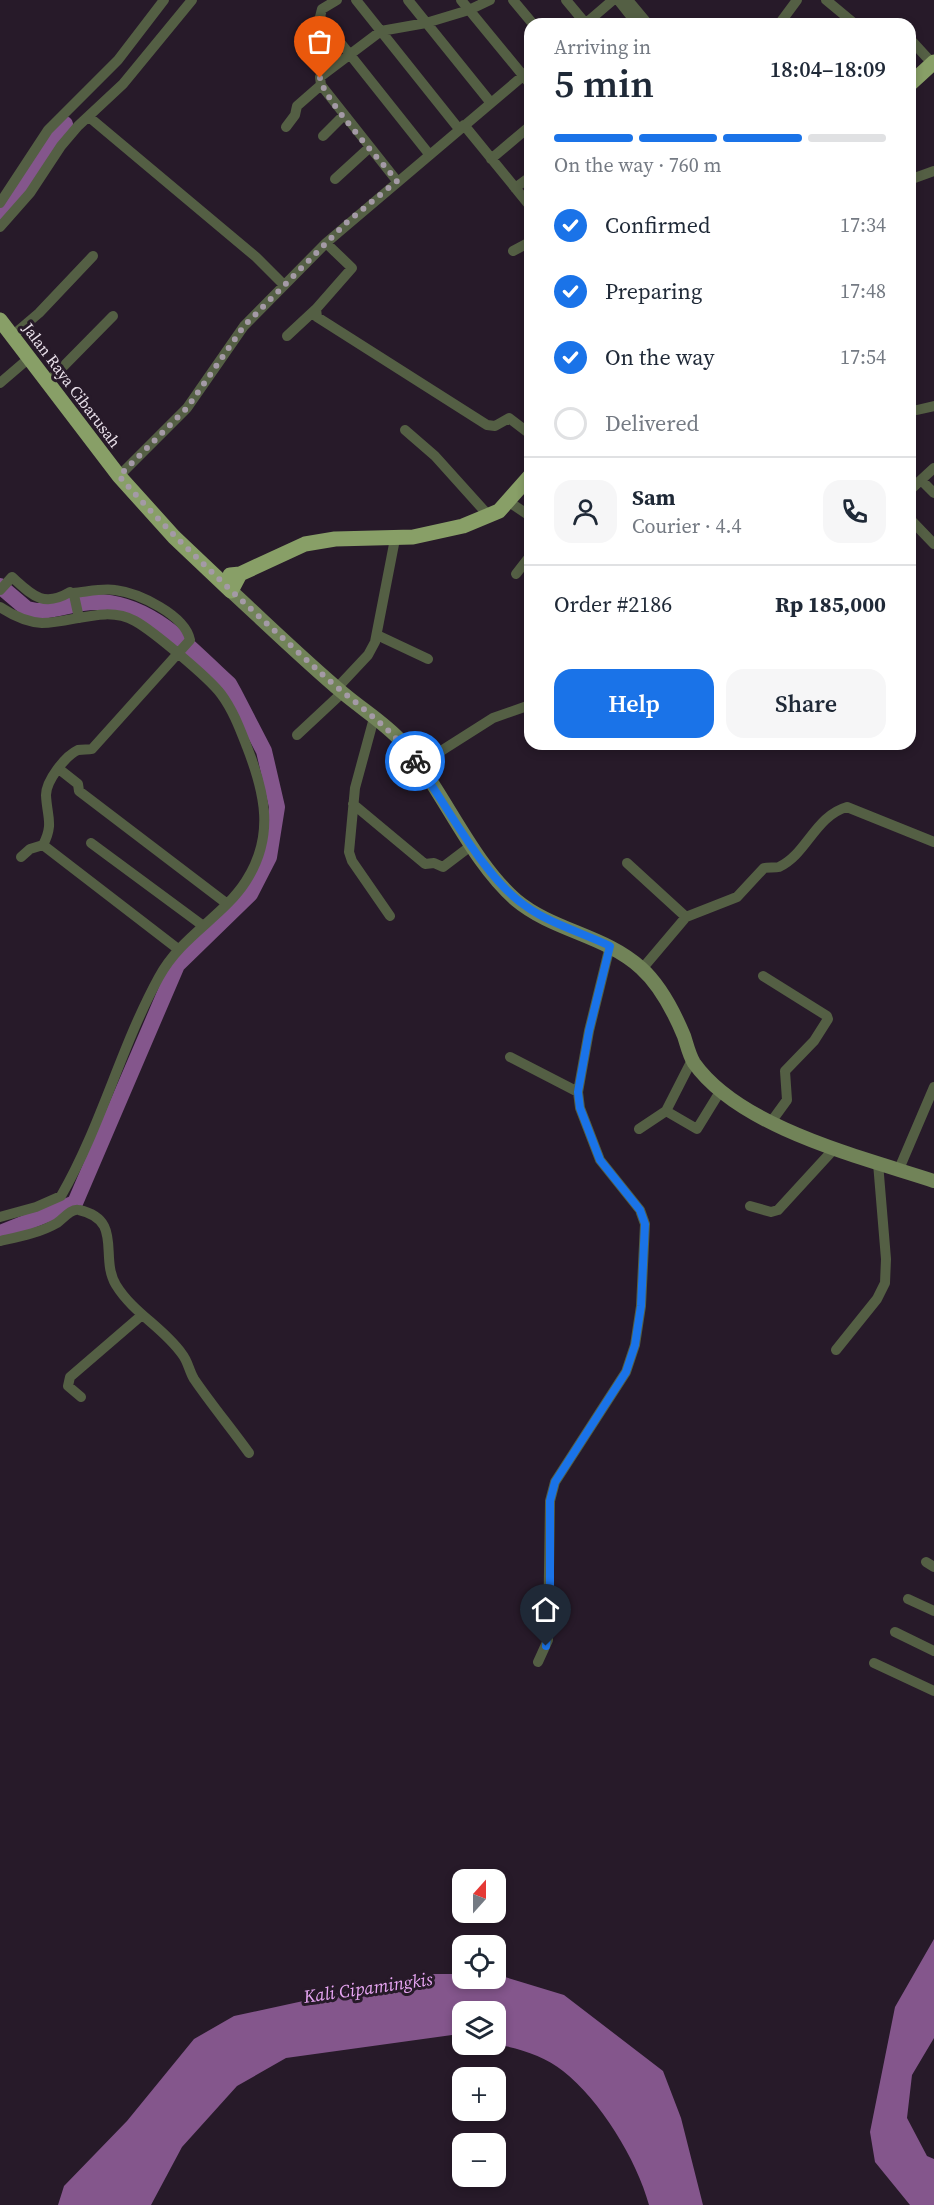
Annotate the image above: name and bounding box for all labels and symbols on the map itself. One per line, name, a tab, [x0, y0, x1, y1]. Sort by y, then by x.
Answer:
pin	[294, 16, 345, 78]
street label: Jalan Raya Cibarusah	[17, 317, 126, 452]
courier	[385, 731, 445, 791]
pin	[520, 1584, 571, 1646]
north arrow	[452, 1869, 506, 1923]
water label: Kali Cipamingkis	[301, 1966, 435, 2009]

